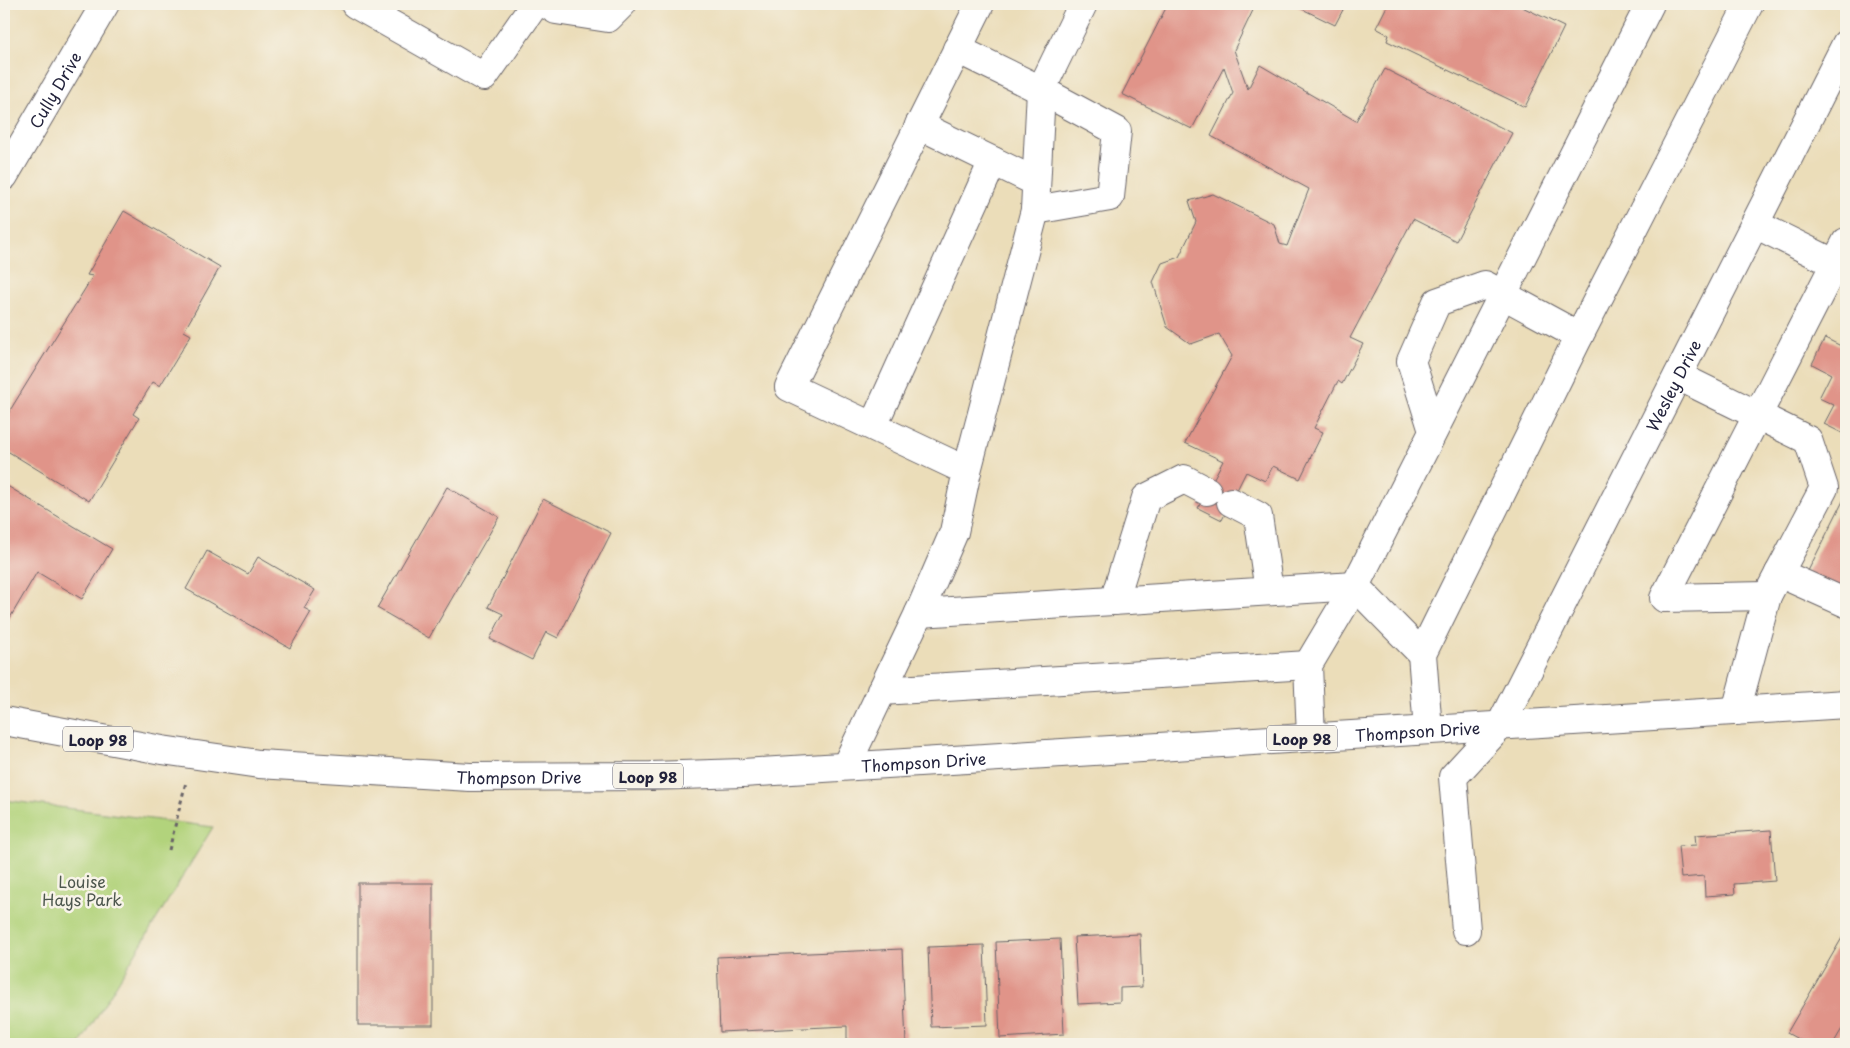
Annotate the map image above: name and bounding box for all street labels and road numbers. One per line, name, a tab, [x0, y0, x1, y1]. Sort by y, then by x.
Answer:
street label: Cully Drive	[23, 47, 87, 133]
street label: Wesley Drive	[1640, 335, 1706, 435]
street label: Thompson Drive	[1354, 715, 1481, 747]
road number: Loop 98	[63, 726, 133, 752]
road number: Loop 98	[1267, 726, 1337, 750]
street label: Thompson Drive	[860, 746, 987, 778]
street label: Thompson Drive	[456, 764, 582, 789]
road number: Loop 98	[613, 764, 683, 788]

